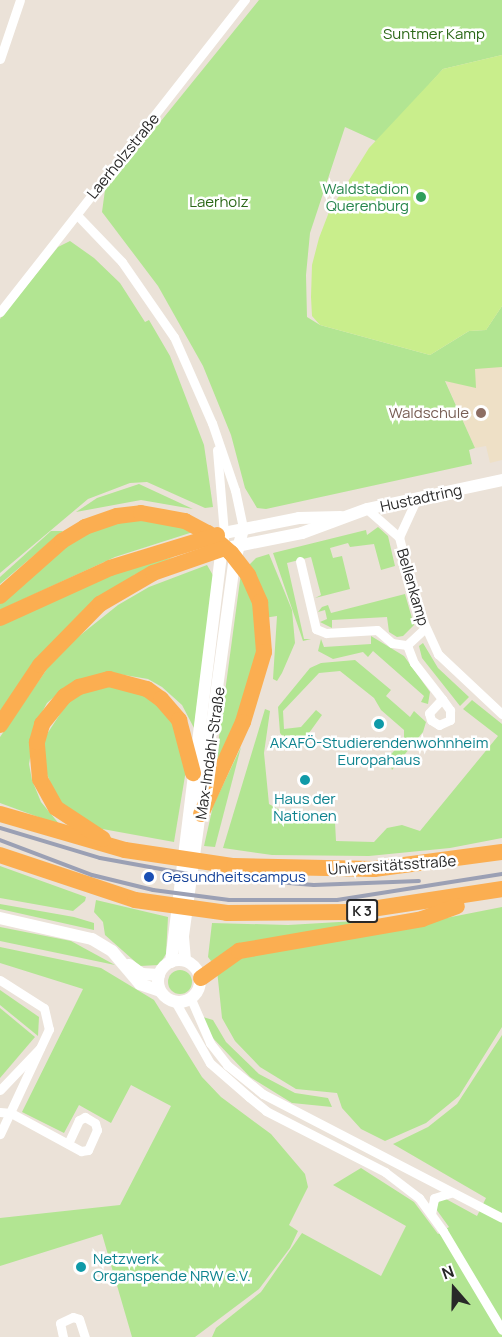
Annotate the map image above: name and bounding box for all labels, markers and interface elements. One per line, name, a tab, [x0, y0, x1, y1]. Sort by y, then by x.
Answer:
park label: Suntmer Kamp	[383, 25, 485, 43]
street label: Laerholzstraße	[83, 110, 163, 202]
place label: Waldstadion Querenburg	[323, 179, 409, 214]
marker: Waldstadion Querenburg	[414, 190, 428, 204]
park label: Laerholz	[189, 193, 249, 211]
place label: Waldschule	[389, 404, 469, 422]
marker: Waldschule	[474, 406, 488, 420]
street label: Hustadtring	[379, 481, 463, 515]
street label: Bellenkamp	[393, 546, 433, 628]
street label: Max-Imdahl-Straße	[192, 686, 228, 820]
marker: AKAFÖ-Studierendenwohnheim Europahaus	[372, 717, 386, 731]
place label: AKAFÖ-Studierendenwohnheim Europahaus	[270, 733, 488, 768]
marker: Haus der Nationen	[298, 773, 312, 787]
place label: Haus der Nationen	[273, 789, 337, 824]
street label: Universitätsstraße	[327, 852, 457, 878]
marker: Gesundheitscampus	[140, 868, 158, 886]
place label: Gesundheitscampus	[162, 868, 306, 886]
road number: K 3	[346, 900, 378, 922]
place label: Netzwerk Organspende NRW e.V.	[93, 1249, 251, 1284]
north arrow	[424, 1259, 484, 1319]
marker: Netzwerk Organspende NRW e.V.	[74, 1260, 88, 1274]
text: N	[439, 1260, 457, 1284]

